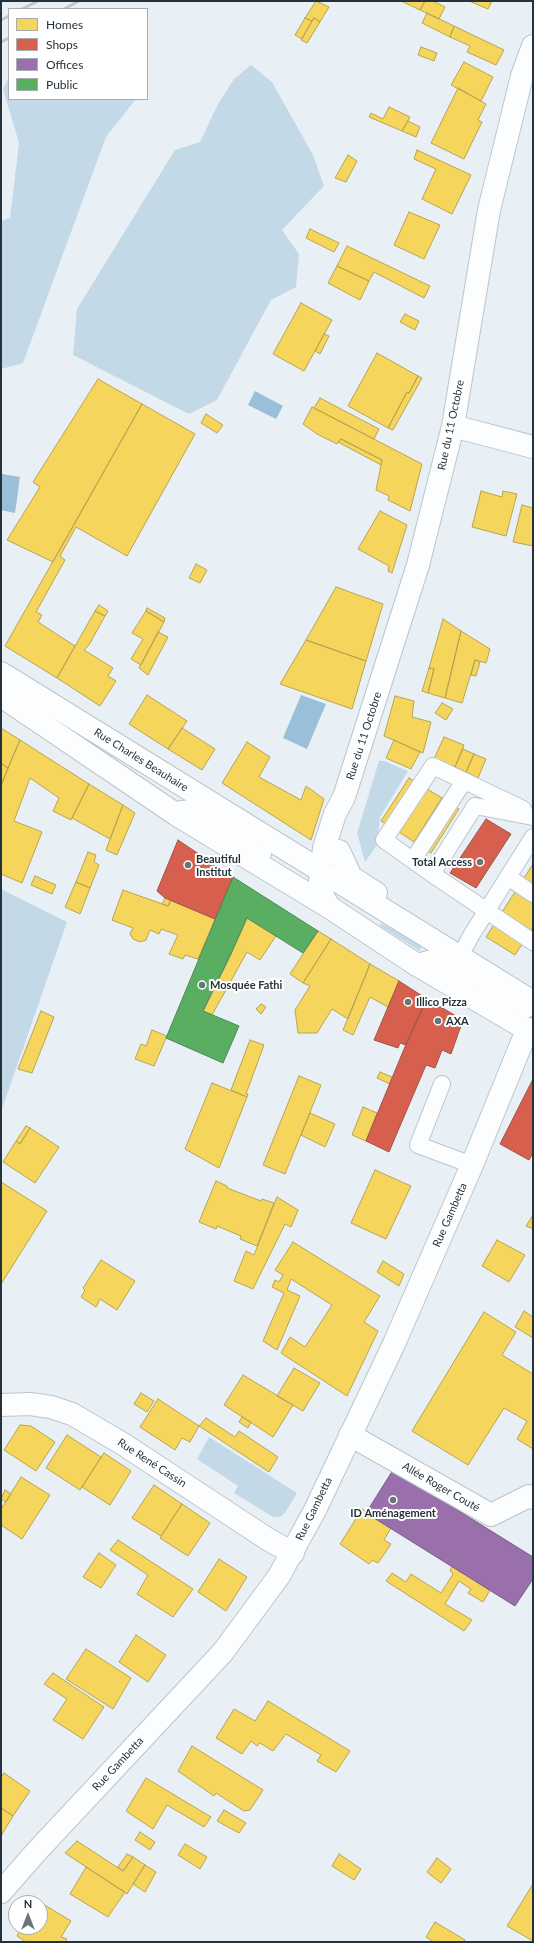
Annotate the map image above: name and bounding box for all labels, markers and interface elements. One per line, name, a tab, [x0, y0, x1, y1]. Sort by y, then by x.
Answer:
legend	[8, 8, 148, 100]
text: Homes	[46, 17, 83, 32]
text: Shops	[46, 37, 78, 52]
text: Offices	[46, 57, 83, 72]
text: Public	[46, 77, 78, 92]
street label: Rue du 11 Octobre	[435, 379, 467, 471]
street label: Rue du 11 Octobre	[344, 690, 384, 782]
street label: Rue Charles Beauhaire	[91, 726, 191, 794]
place label: Beautiful Institut	[196, 852, 241, 878]
place label: Total Access	[412, 855, 472, 869]
marker: Total Access	[475, 857, 485, 867]
marker: Beautiful Institut	[183, 860, 193, 870]
place label: Mosquée Fathi	[210, 978, 282, 992]
marker: Mosquée Fathi	[197, 980, 207, 990]
place label: Illico Pizza	[416, 995, 467, 1009]
marker: Illico Pizza	[403, 997, 413, 1007]
place label: AXA	[446, 1014, 469, 1028]
marker: AXA	[433, 1016, 443, 1026]
street label: Rue Gambetta	[430, 1181, 470, 1249]
street label: Rue René Cassin	[115, 1436, 189, 1490]
street label: Allée Roger Couté	[400, 1459, 482, 1515]
street label: Rue Gambetta	[293, 1475, 335, 1543]
marker: ID Aménagement	[388, 1495, 398, 1505]
place label: ID Aménagement	[350, 1506, 436, 1520]
street label: Rue Gambetta	[90, 1734, 146, 1794]
north arrow	[8, 1895, 48, 1935]
text: N	[24, 1897, 32, 1910]

